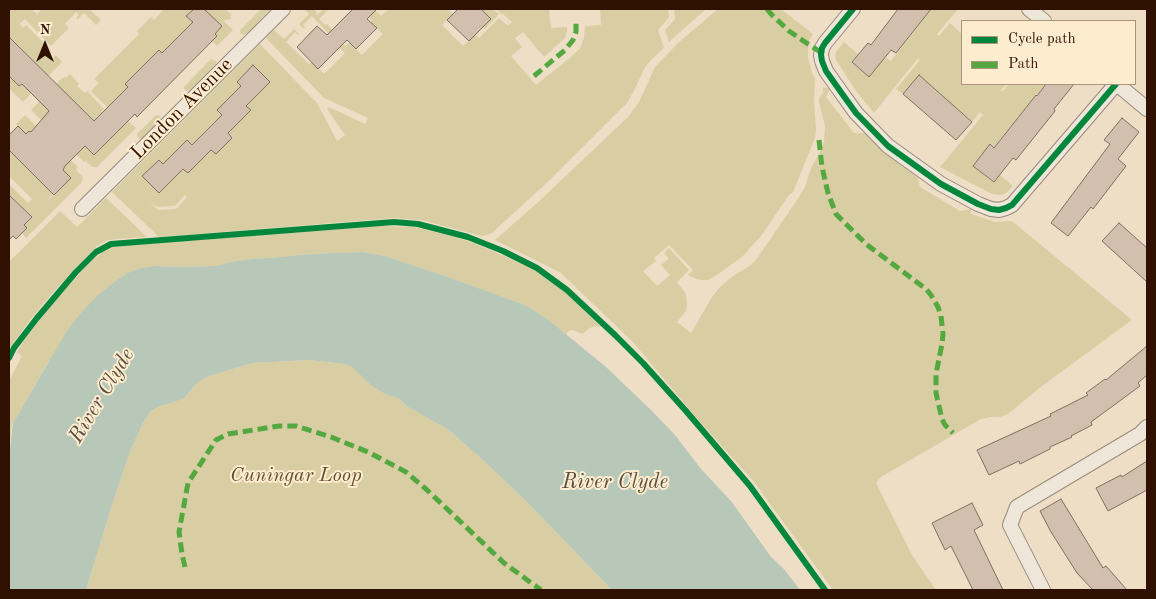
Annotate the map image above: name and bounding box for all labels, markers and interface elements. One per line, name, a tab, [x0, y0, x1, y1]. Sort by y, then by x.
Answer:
north arrow	[20, 20, 70, 70]
legend	[961, 20, 1136, 85]
text: N	[40, 23, 50, 37]
text: Cycle path	[1008, 32, 1076, 47]
street label: London Avenue	[126, 53, 238, 165]
text: Path	[1008, 57, 1038, 72]
water label: River Clyde	[64, 344, 140, 448]
park label: Cuningar Loop	[230, 464, 362, 488]
water label: River Clyde	[562, 469, 668, 495]

